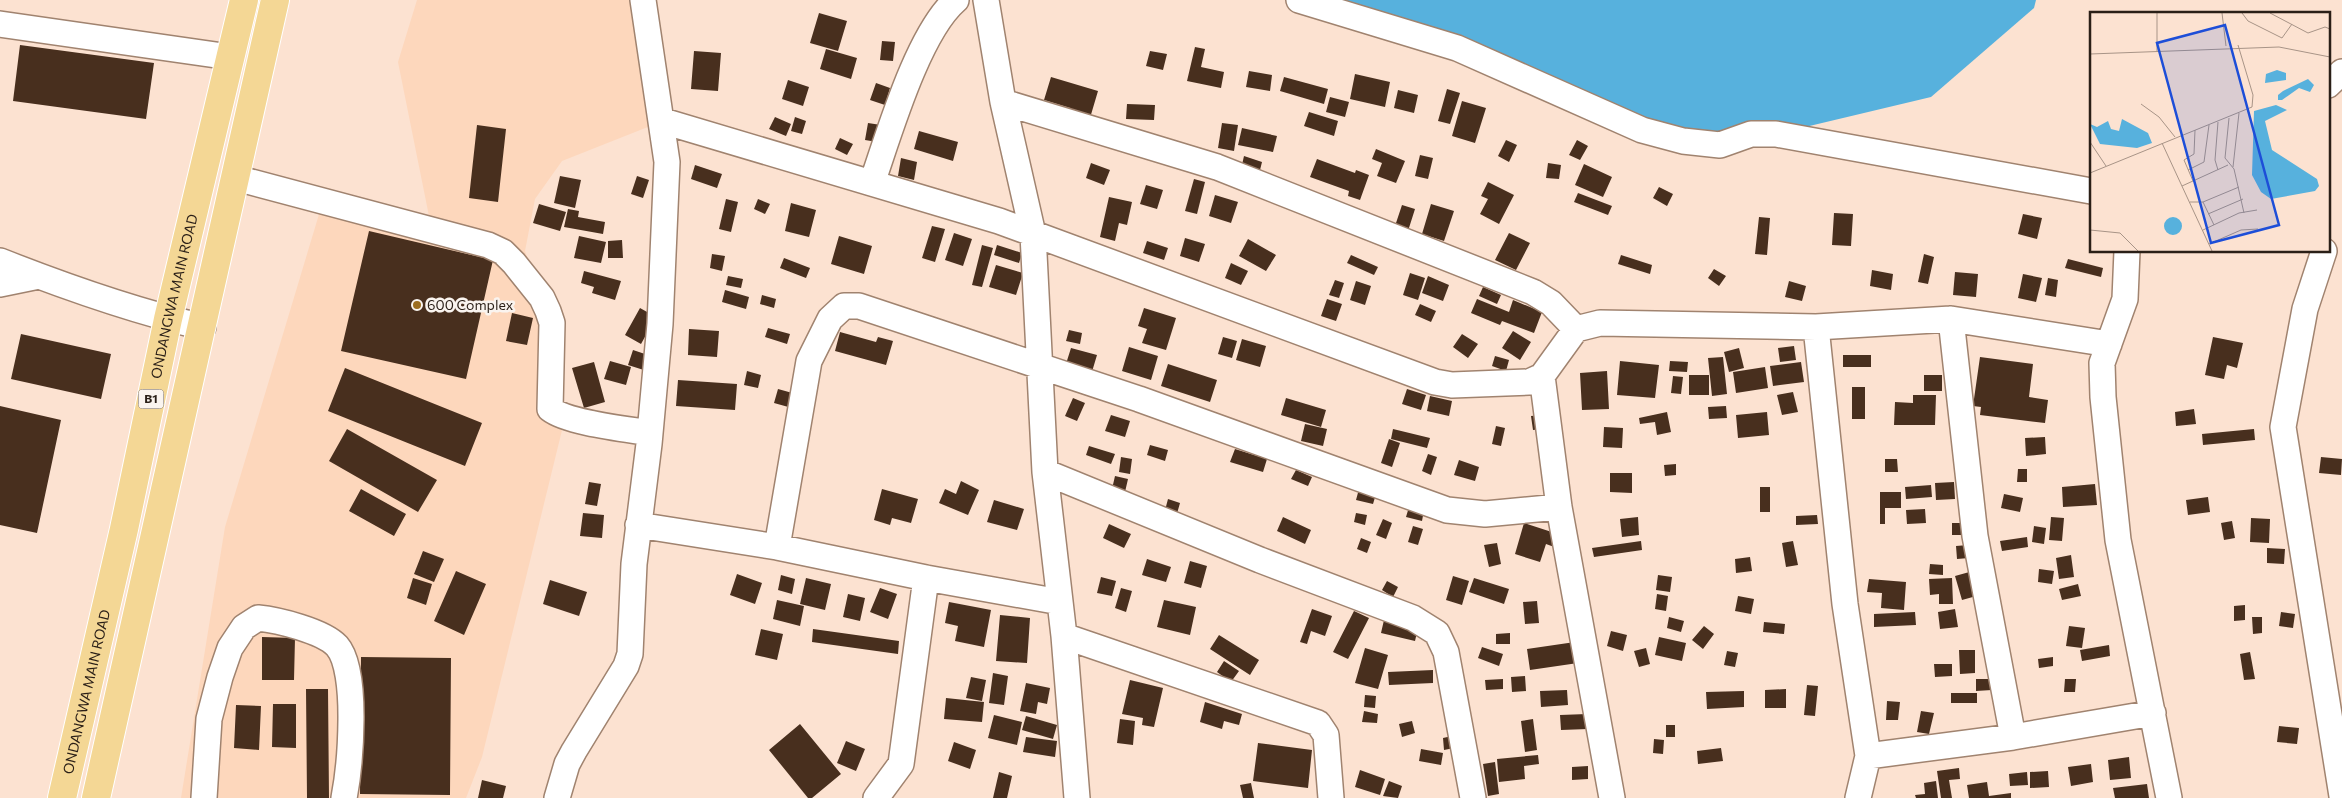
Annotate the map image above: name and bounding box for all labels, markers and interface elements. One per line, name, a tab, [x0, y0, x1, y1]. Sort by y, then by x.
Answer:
inset map	[2090, 12, 2330, 252]
street label: ONDANGWA MAIN ROAD	[147, 212, 201, 380]
place label: 600 Complex	[427, 296, 514, 313]
marker: 600 Complex	[411, 299, 423, 311]
road number: B1	[138, 389, 164, 408]
street label: ONDANGWA MAIN ROAD	[59, 608, 113, 776]

